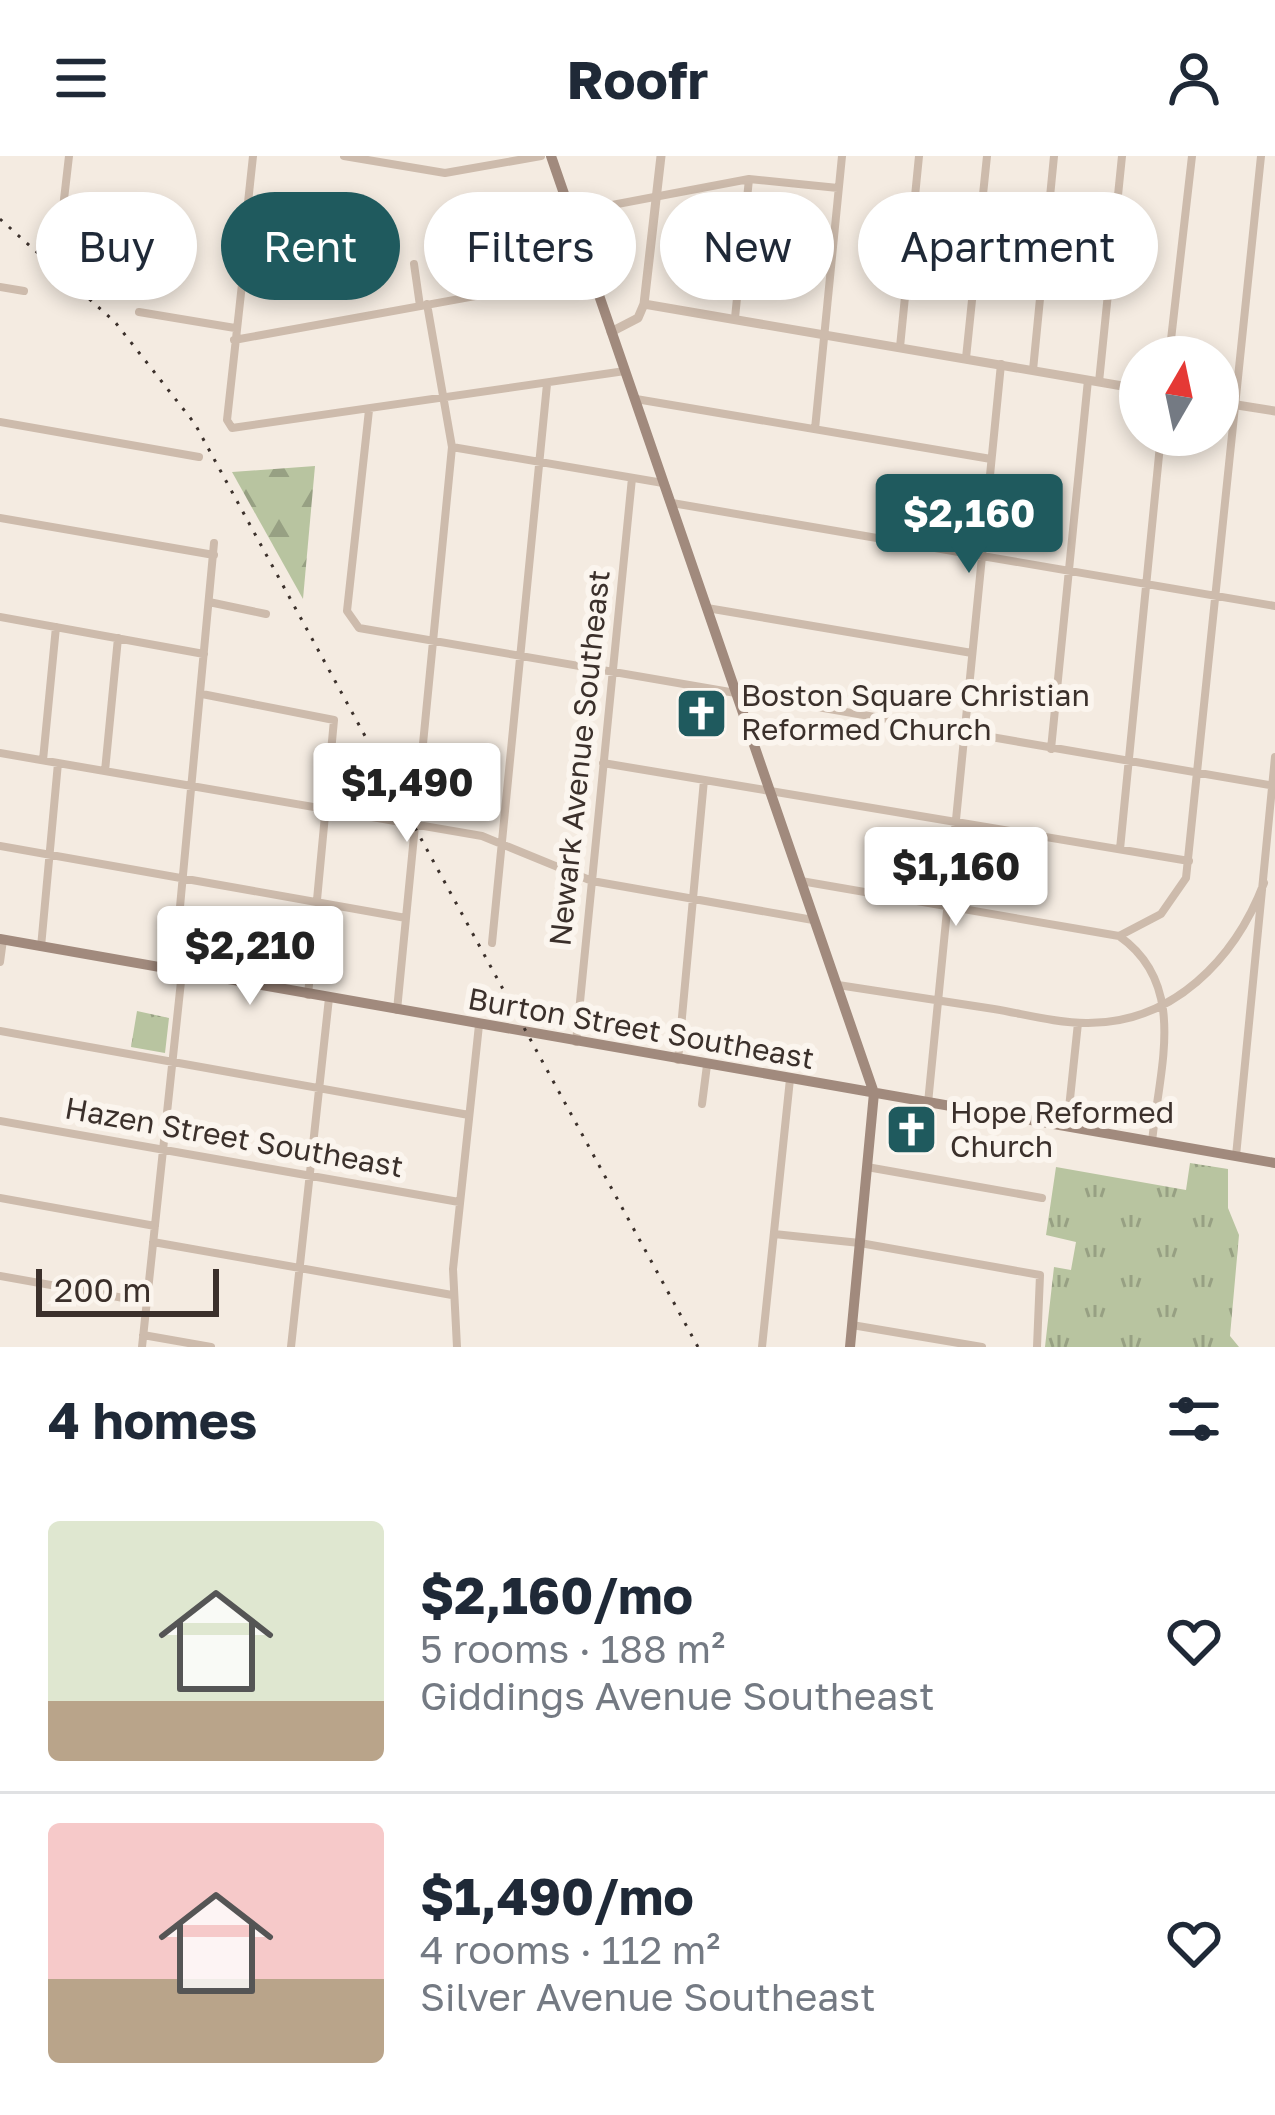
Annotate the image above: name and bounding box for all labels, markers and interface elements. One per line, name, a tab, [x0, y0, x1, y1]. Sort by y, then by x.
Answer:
icon: menu	[48, 45, 114, 111]
icon: person	[1161, 45, 1227, 111]
text: Roofr	[566, 46, 709, 111]
chip: Buy	[36, 192, 197, 300]
chip: Rent	[221, 192, 400, 300]
chip: Filters	[424, 192, 636, 300]
chip: New	[660, 192, 834, 300]
chip: Apartment	[858, 192, 1158, 300]
north arrow	[1119, 336, 1239, 456]
map controls	[1119, 336, 1239, 456]
pin: $2,160	[871, 474, 1067, 576]
text: $2,160	[903, 489, 1035, 536]
street label: Newark Avenue Southeast	[541, 568, 617, 948]
place label: Boston Square Christian Reformed Church	[741, 677, 1090, 747]
church icon: Boston Square Christian Reformed Church	[674, 685, 730, 741]
pin: $1,490	[309, 743, 505, 845]
text: $1,490	[340, 758, 474, 805]
pin: $1,160	[858, 827, 1054, 929]
text: $1,160	[892, 842, 1020, 889]
pin: $2,210	[152, 906, 348, 1008]
text: $2,210	[184, 921, 316, 968]
street label: Burton Street Southeast	[465, 980, 817, 1076]
street label: Hazen Street Southeast	[62, 1090, 406, 1185]
place label: Hope Reformed Church	[950, 1094, 1174, 1164]
church icon: Hope Reformed Church	[883, 1102, 939, 1158]
scale bar	[36, 1263, 219, 1316]
text: 200 m	[54, 1270, 152, 1309]
icon: filters	[1161, 1386, 1227, 1452]
text: 4 homes	[48, 1389, 257, 1450]
text: $2,160/mo	[420, 1564, 693, 1625]
icon: home	[144, 1569, 288, 1713]
icon: heart	[1161, 1608, 1227, 1674]
text: 5 rooms · 188 m²	[420, 1625, 725, 1672]
text: Giddings Avenue Southeast	[420, 1672, 935, 1719]
text: $1,490/mo	[420, 1865, 694, 1926]
icon: home	[144, 1871, 288, 2015]
icon: heart	[1161, 1910, 1227, 1976]
text: 4 rooms · 112 m²	[420, 1926, 720, 1973]
text: Silver Avenue Southeast	[420, 1973, 876, 2020]

